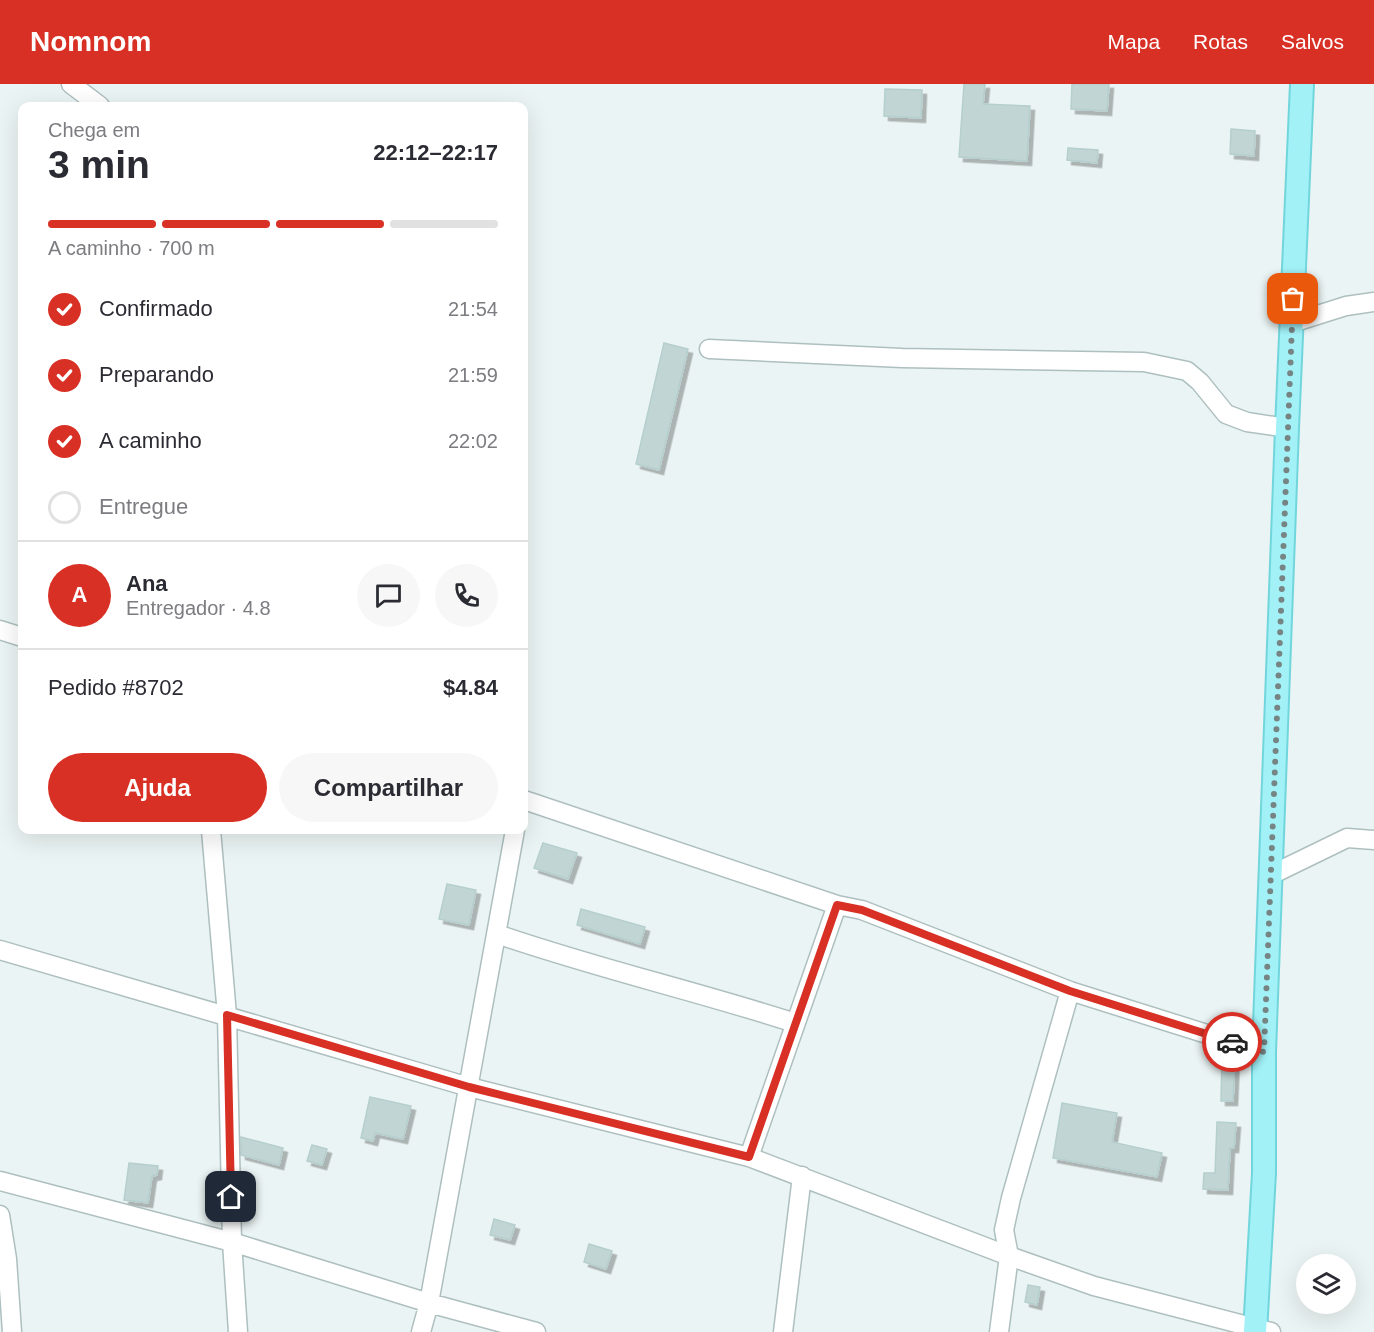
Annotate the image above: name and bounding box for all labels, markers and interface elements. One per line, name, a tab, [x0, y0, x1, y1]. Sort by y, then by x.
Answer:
text: Nomnom	[30, 26, 151, 57]
text: Mapa	[1108, 30, 1160, 53]
text: Rotas	[1193, 30, 1248, 53]
text: Salvos	[1281, 30, 1344, 53]
text: Chega em	[48, 119, 140, 141]
text: 22:12–22:17	[373, 140, 498, 165]
text: 3 min	[48, 143, 150, 186]
text: A caminho · 700 m	[48, 237, 215, 259]
pin	[1267, 273, 1318, 324]
icon: bag	[1276, 282, 1309, 315]
icon: check	[48, 293, 81, 326]
text: Confirmado	[99, 296, 213, 321]
text: 21:54	[448, 298, 498, 320]
icon: check	[48, 359, 81, 392]
text: Preparando	[99, 362, 214, 387]
text: 21:59	[448, 364, 498, 386]
icon: check	[48, 425, 81, 458]
text: A caminho	[99, 428, 202, 453]
text: 22:02	[448, 430, 498, 452]
text: Entregue	[99, 494, 188, 519]
button: chat	[357, 564, 420, 627]
button: phone	[435, 564, 498, 627]
text: Ana	[126, 571, 168, 596]
text: A	[72, 582, 87, 607]
text: Entregador · 4.8	[126, 597, 271, 619]
text: Pedido #8702	[48, 675, 184, 700]
text: $4.84	[443, 675, 498, 700]
button: Ajuda	[48, 753, 267, 822]
button: Compartilhar	[279, 753, 498, 822]
courier	[1202, 1012, 1262, 1072]
icon: car	[1216, 1026, 1249, 1059]
pin	[205, 1171, 256, 1222]
icon: home	[214, 1180, 247, 1213]
map controls	[1296, 1254, 1356, 1314]
button: layers	[1296, 1254, 1356, 1314]

